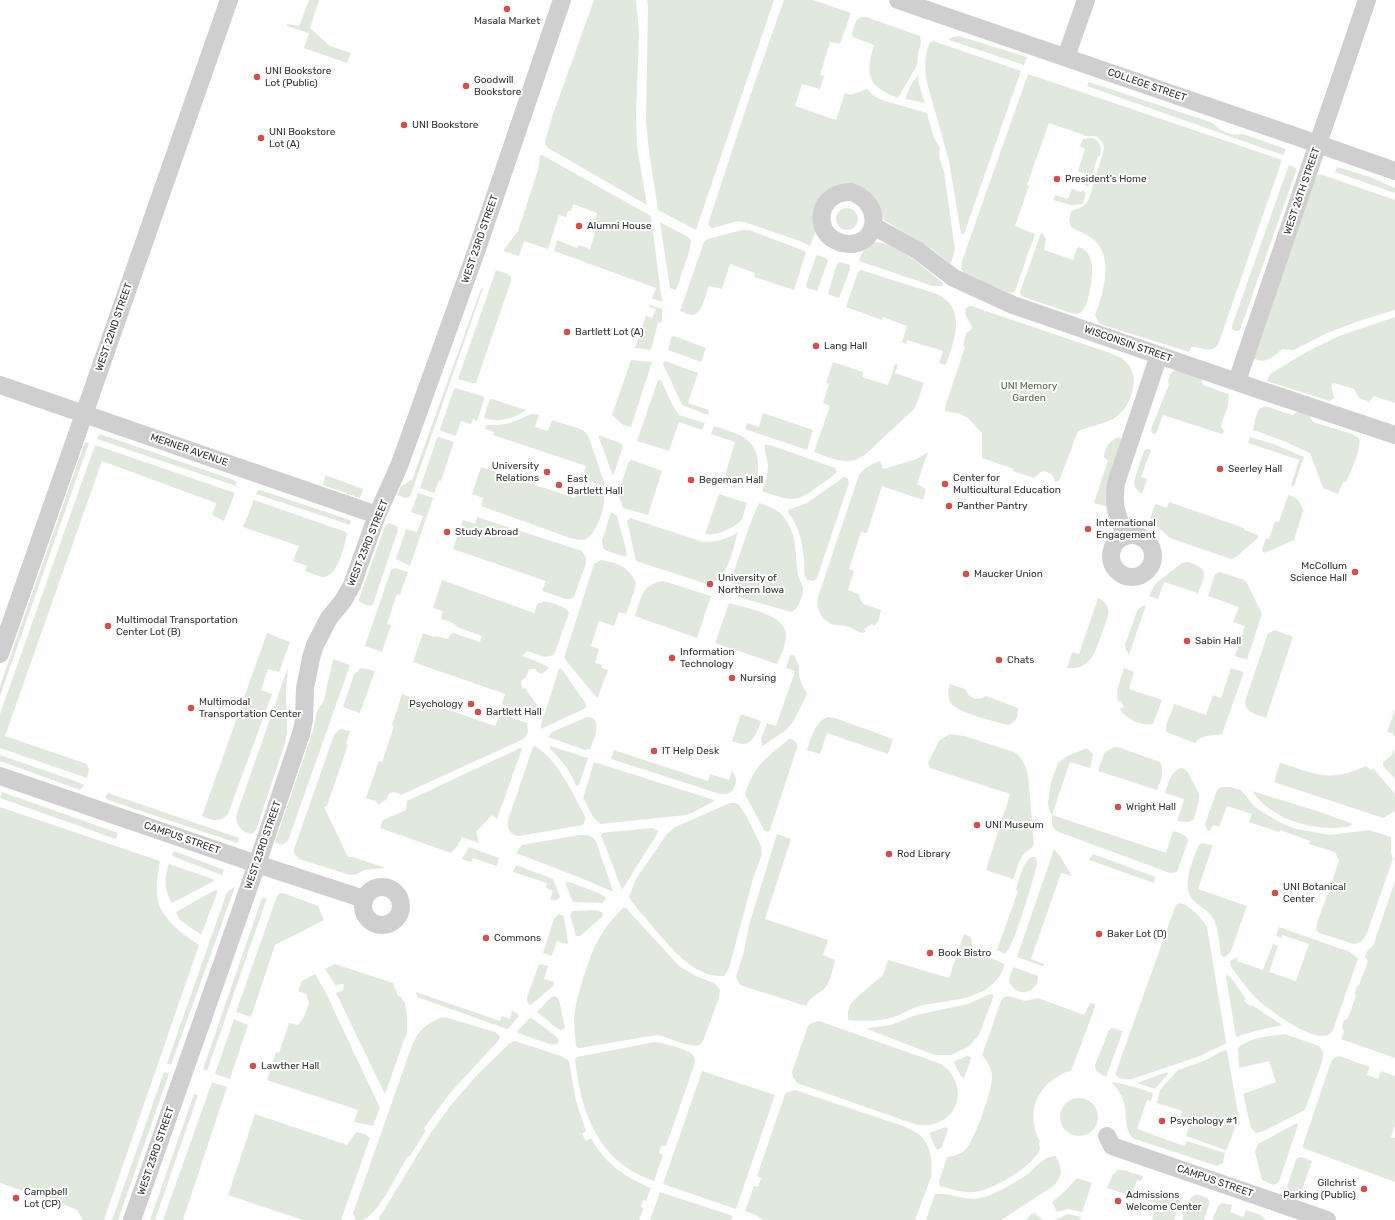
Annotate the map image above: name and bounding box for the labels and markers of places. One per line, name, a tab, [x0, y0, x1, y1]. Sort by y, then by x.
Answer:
marker: Masala Market	[502, 4, 512, 14]
place label: Masala Market	[474, 15, 540, 27]
place label: UNI Bookstore Lot (Public)	[265, 65, 332, 89]
marker: UNI Bookstore Lot (Public)	[252, 72, 262, 82]
place label: Goodwill Bookstore	[474, 74, 522, 98]
marker: Goodwill Bookstore	[461, 81, 471, 91]
place label: UNI Bookstore	[412, 119, 479, 131]
marker: UNI Bookstore	[399, 120, 409, 130]
place label: UNI Bookstore Lot (A)	[269, 126, 336, 150]
marker: UNI Bookstore Lot (A)	[256, 133, 266, 143]
place label: President's Home	[1065, 173, 1147, 185]
marker: President's Home	[1052, 174, 1062, 184]
place label: Alumni House	[587, 220, 652, 232]
marker: Alumni House	[574, 221, 584, 231]
place label: Bartlett Lot (A)	[575, 326, 644, 338]
marker: Bartlett Lot (A)	[562, 327, 572, 337]
place label: Lang Hall	[824, 340, 867, 352]
marker: Lang Hall	[811, 341, 821, 351]
place label: University Relations	[492, 460, 539, 484]
place label: Seerley Hall	[1228, 463, 1282, 475]
marker: Seerley Hall	[1215, 464, 1225, 474]
marker: University Relations	[542, 467, 552, 477]
place label: Center for Multicultural Education	[953, 472, 1061, 496]
place label: East Bartlett Hall	[567, 473, 623, 497]
place label: Begeman Hall	[699, 474, 763, 486]
marker: Begeman Hall	[686, 475, 696, 485]
marker: Center for Multicultural Education	[940, 479, 950, 489]
marker: East Bartlett Hall	[554, 480, 564, 490]
place label: Panther Pantry	[957, 500, 1028, 512]
marker: Panther Pantry	[944, 501, 954, 511]
place label: International Engagement	[1096, 517, 1156, 541]
marker: International Engagement	[1083, 524, 1093, 534]
place label: Study Abroad	[455, 526, 518, 538]
marker: Study Abroad	[442, 527, 452, 537]
place label: McCollum Science Hall	[1290, 560, 1347, 584]
marker: McCollum Science Hall	[1350, 567, 1360, 577]
place label: Maucker Union	[974, 568, 1043, 580]
marker: Maucker Union	[961, 569, 971, 579]
place label: University of Northern Iowa	[718, 572, 784, 596]
marker: University of Northern Iowa	[705, 579, 715, 589]
place label: Multimodal Transportation Center Lot (B)	[116, 614, 238, 638]
marker: Multimodal Transportation Center Lot (B)	[103, 621, 113, 631]
place label: Sabin Hall	[1195, 635, 1241, 647]
marker: Sabin Hall	[1182, 636, 1192, 646]
place label: Information Technology	[680, 646, 735, 670]
marker: Information Technology	[667, 653, 677, 663]
place label: Chats	[1007, 654, 1034, 666]
marker: Chats	[994, 655, 1004, 665]
place label: Nursing	[740, 672, 776, 684]
marker: Nursing	[727, 673, 737, 683]
place label: Multimodal Transportation Center	[199, 696, 302, 720]
place label: Psychology	[409, 698, 463, 710]
marker: Psychology	[466, 699, 476, 709]
marker: Multimodal Transportation Center	[186, 703, 196, 713]
place label: Bartlett Hall	[486, 706, 542, 718]
marker: Bartlett Hall	[473, 707, 483, 717]
place label: IT Help Desk	[662, 745, 720, 757]
marker: IT Help Desk	[649, 746, 659, 756]
place label: Wright Hall	[1126, 801, 1176, 813]
marker: Wright Hall	[1113, 802, 1123, 812]
place label: UNI Museum	[985, 819, 1044, 831]
marker: UNI Museum	[972, 820, 982, 830]
place label: Rod Library	[897, 848, 951, 860]
marker: Rod Library	[884, 849, 894, 859]
place label: UNI Botanical Center	[1283, 881, 1346, 905]
marker: UNI Botanical Center	[1270, 888, 1280, 898]
place label: Baker Lot (D)	[1107, 928, 1167, 940]
marker: Baker Lot (D)	[1094, 929, 1104, 939]
place label: Commons	[494, 932, 541, 944]
marker: Commons	[481, 933, 491, 943]
place label: Book Bistro	[938, 947, 991, 959]
marker: Book Bistro	[925, 948, 935, 958]
place label: Lawther Hall	[261, 1060, 319, 1072]
marker: Lawther Hall	[248, 1061, 258, 1071]
place label: Psychology #1	[1170, 1115, 1237, 1127]
marker: Psychology #1	[1157, 1116, 1167, 1126]
place label: Gilchrist Parking (Public)	[1283, 1177, 1356, 1201]
marker: Gilchrist Parking (Public)	[1359, 1184, 1369, 1194]
place label: Campbell Lot (CP)	[24, 1186, 67, 1210]
place label: Admissions Welcome Center	[1126, 1189, 1202, 1213]
marker: Campbell Lot (CP)	[11, 1193, 21, 1203]
marker: Admissions Welcome Center	[1113, 1196, 1123, 1206]

